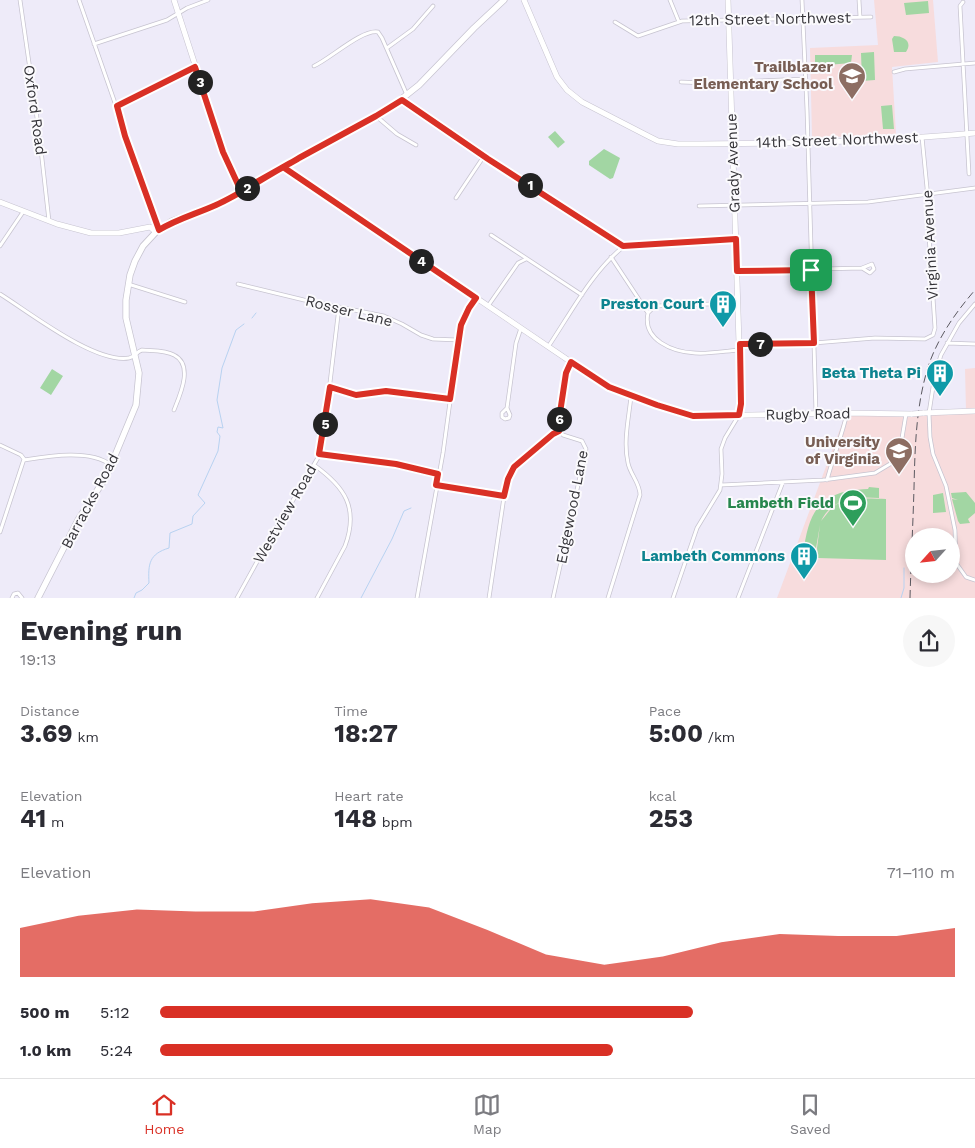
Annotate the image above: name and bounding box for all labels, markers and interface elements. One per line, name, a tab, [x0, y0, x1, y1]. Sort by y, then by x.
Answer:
street label: 12th Street Northwest	[689, 9, 852, 29]
place label: Trailblazer Elementary School	[693, 58, 834, 93]
school or university icon: Trailblazer Elementary School	[837, 61, 867, 100]
street label: Oxford Road	[20, 64, 50, 156]
pin: 3	[188, 70, 212, 94]
text: 3	[196, 74, 205, 90]
street label: Grady Avenue	[722, 113, 744, 213]
street label: 14th Street Northwest	[756, 128, 919, 152]
pin: 1	[518, 172, 542, 198]
pin: 2	[234, 176, 260, 200]
text: 1	[527, 177, 534, 193]
text: 2	[243, 180, 252, 196]
street label: Virginia Avenue	[918, 189, 942, 301]
pin: 4	[408, 248, 434, 274]
pin	[790, 249, 832, 291]
text: 4	[417, 253, 426, 269]
icon: arrive	[797, 256, 825, 284]
building icon: Preston Court	[708, 289, 738, 328]
street label: Rosser Lane	[303, 291, 395, 331]
place label: Preston Court	[601, 295, 704, 313]
pin: 7	[748, 332, 772, 356]
text: 7	[756, 336, 765, 352]
building icon: Beta Theta Pi	[925, 358, 955, 397]
place label: Beta Theta Pi	[821, 364, 921, 382]
street label: Rugby Road	[765, 404, 851, 424]
pin: 6	[546, 406, 572, 432]
text: 6	[555, 411, 564, 427]
pin: 5	[312, 412, 338, 436]
text: 5	[321, 416, 330, 432]
place label: University of Virginia	[805, 433, 881, 468]
school or university icon: University of Virginia	[884, 436, 914, 475]
street label: Edgewood Lane	[552, 449, 592, 565]
street label: Barracks Road	[57, 450, 123, 552]
street label: Westview Road	[249, 461, 321, 567]
sports icon: Lambeth Field	[838, 488, 868, 527]
place label: Lambeth Field	[727, 494, 834, 512]
north arrow	[905, 528, 960, 582]
map controls	[905, 528, 960, 583]
building icon: Lambeth Commons	[789, 541, 819, 580]
place label: Lambeth Commons	[641, 547, 785, 565]
text: Evening run	[20, 614, 182, 647]
button: share	[903, 615, 955, 667]
text: 19:13	[20, 650, 56, 669]
text: Distance	[20, 703, 80, 719]
text: Time	[334, 703, 368, 719]
text: Pace	[649, 703, 681, 719]
text: 3.69	[20, 719, 73, 748]
text: 18:27	[334, 719, 398, 748]
text: 5:00	[649, 719, 703, 748]
text: km	[73, 729, 99, 745]
text: /km	[703, 729, 735, 745]
text: Elevation	[20, 788, 83, 804]
text: Heart rate	[334, 788, 404, 804]
text: kcal	[649, 788, 676, 804]
text: 41	[20, 804, 46, 833]
text: 148	[334, 804, 377, 833]
text: 253	[649, 804, 693, 833]
text: m	[46, 814, 64, 830]
text: bpm	[377, 814, 413, 830]
text: Elevation	[20, 863, 91, 882]
text: 71–110 m	[887, 863, 955, 882]
text: 500 m	[20, 1003, 70, 1022]
text: 5:12	[100, 1003, 130, 1022]
text: 1.0 km	[20, 1041, 71, 1060]
text: 5:24	[100, 1041, 133, 1060]
tab: Home	[144, 1091, 184, 1137]
tab: Map	[473, 1091, 501, 1137]
tab: Saved	[790, 1091, 831, 1137]

